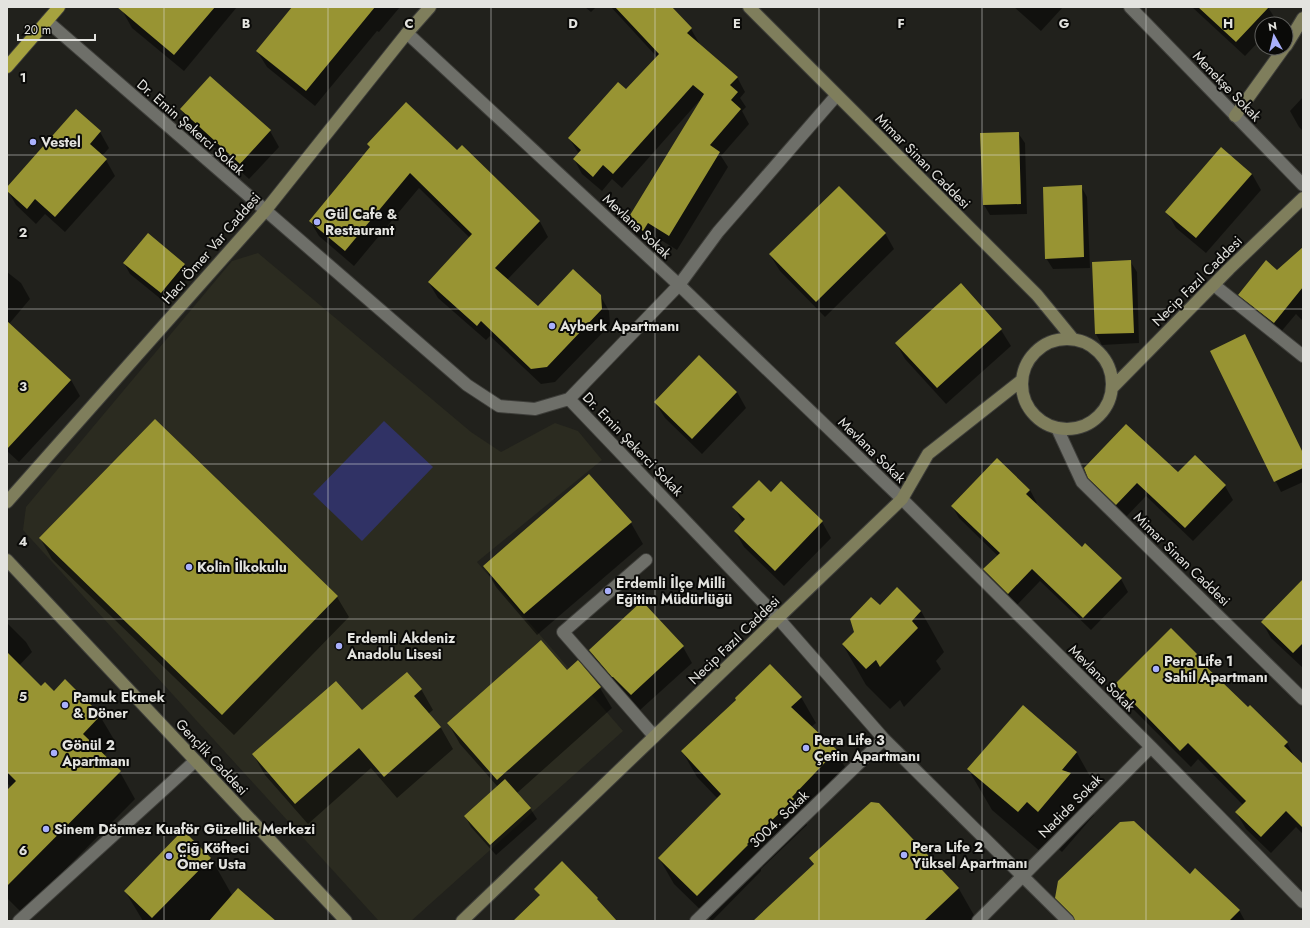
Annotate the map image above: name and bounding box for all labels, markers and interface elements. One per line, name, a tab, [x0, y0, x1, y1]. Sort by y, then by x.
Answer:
text: B	[242, 14, 251, 33]
text: C	[404, 14, 414, 33]
text: D	[568, 14, 578, 33]
text: E	[733, 14, 741, 33]
text: F	[897, 14, 905, 33]
text: G	[1059, 14, 1070, 33]
text: H	[1223, 14, 1233, 33]
scale bar	[18, 16, 95, 42]
north arrow	[1254, 16, 1294, 56]
text: N	[1267, 18, 1278, 35]
text: 20 m	[24, 21, 51, 39]
street label: Menekşe Sokak	[1188, 46, 1266, 126]
text: 1	[20, 68, 26, 87]
street label: Dr. Emin Şekerci Sokak	[133, 74, 250, 180]
street label: Mimar Sinan Caddesi	[871, 109, 975, 213]
place label: Vestel	[40, 132, 81, 152]
marker: Vestel	[28, 137, 38, 147]
street label: Hacı Ömer Var Caddesi	[157, 188, 265, 308]
street label: Mevlana Sokak	[598, 189, 676, 264]
place label: Gül Cafe & Restaurant	[325, 204, 398, 240]
marker: Gül Cafe & Restaurant	[312, 217, 322, 227]
text: 2	[19, 223, 27, 242]
street label: Necip Fazıl Caddesi	[1147, 231, 1247, 331]
place label: Ayberk Apartmanı	[559, 316, 679, 336]
marker: Ayberk Apartmanı	[547, 321, 557, 331]
text: 3	[19, 377, 27, 396]
street label: Dr. Emin Şekerci Sokak	[578, 388, 688, 501]
street label: Mevlana Sokak	[834, 413, 911, 488]
street label: Mimar Sinan Caddesi	[1129, 508, 1235, 610]
text: 4	[18, 532, 28, 551]
place label: Kolin İlkokulu	[197, 557, 287, 577]
marker: Kolin İlkokulu	[184, 562, 194, 572]
place label: Erdemli İlçe Milli Eğitim Müdürlüğü	[616, 573, 732, 609]
marker: Erdemli İlçe Milli Eğitim Müdürlüğü	[603, 586, 613, 596]
street label: Necip Fazıl Caddesi	[684, 591, 784, 689]
place label: Erdemli Akdeniz Anadolu Lisesi	[346, 628, 456, 664]
street label: Mevlana Sokak	[1064, 640, 1140, 716]
marker: Erdemli Akdeniz Anadolu Lisesi	[334, 641, 344, 651]
place label: Pera Life 1 Sahil Apartmanı	[1164, 651, 1268, 687]
marker: Pera Life 1 Sahil Apartmanı	[1151, 664, 1161, 674]
text: 5	[19, 687, 27, 706]
place label: Pamuk Ekmek & Döner	[73, 687, 165, 723]
marker: Pamuk Ekmek & Döner	[60, 700, 70, 710]
street label: Gençlik Caddesi	[171, 714, 253, 800]
place label: Pera Life 3 Çetin Apartmanı	[814, 730, 920, 766]
place label: Gönül 2 Apartmanı	[61, 735, 130, 771]
marker: Pera Life 3 Çetin Apartmanı	[801, 743, 811, 753]
marker: Gönül 2 Apartmanı	[49, 748, 59, 758]
street label: Nadide Sokak	[1034, 769, 1107, 842]
street label: 3004. Sokak	[745, 785, 814, 852]
place label: Sinem Dönmez Kuaför Güzellik Merkezi	[54, 819, 315, 839]
marker: Sinem Dönmez Kuaför Güzellik Merkezi	[41, 824, 51, 834]
place label: Pera Life 2 Yüksel Apartmanı	[911, 837, 1027, 873]
place label: Çiğ Köfteci Ömer Usta	[177, 838, 249, 874]
text: 6	[19, 841, 28, 860]
marker: Pera Life 2 Yüksel Apartmanı	[899, 850, 909, 860]
marker: Çiğ Köfteci Ömer Usta	[164, 851, 174, 861]

